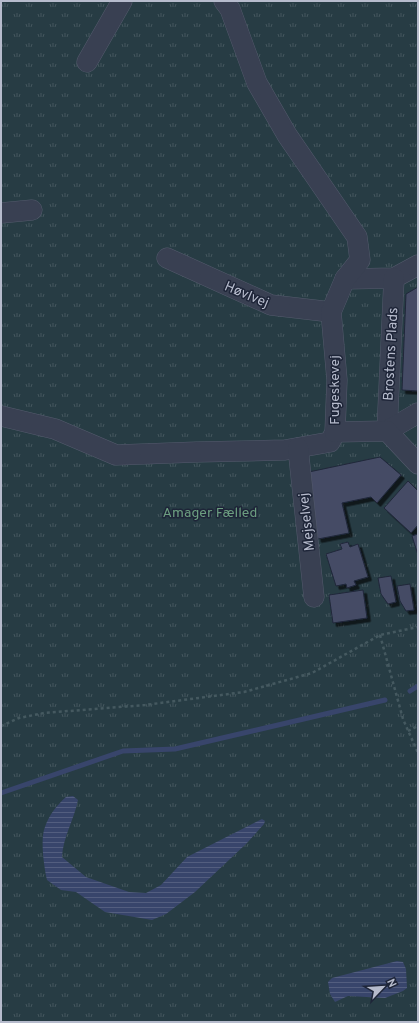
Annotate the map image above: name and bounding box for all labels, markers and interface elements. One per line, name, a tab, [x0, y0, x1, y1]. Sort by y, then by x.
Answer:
street label: Høvlvej	[222, 278, 271, 312]
street label: Brostens Plads	[381, 307, 402, 401]
street label: Fugeskevej	[327, 355, 344, 425]
street label: Mejselvej	[296, 492, 319, 552]
park label: Amager Fælled	[163, 505, 257, 522]
north arrow	[363, 967, 403, 1007]
text: N	[383, 977, 399, 990]

